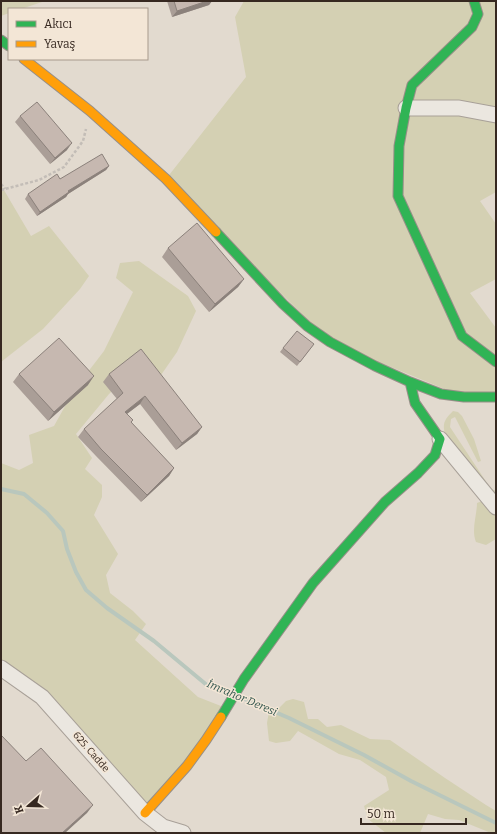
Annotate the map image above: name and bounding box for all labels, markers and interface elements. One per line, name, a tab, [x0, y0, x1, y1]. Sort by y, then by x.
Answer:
legend	[8, 8, 148, 60]
text: Akıcı	[44, 17, 73, 31]
text: Yavaş	[44, 37, 76, 51]
water label: İmrahor Deresi	[205, 676, 280, 719]
street label: 625. Cadde	[70, 729, 112, 775]
north arrow	[8, 786, 48, 826]
scale bar	[361, 800, 466, 826]
text: K	[12, 803, 27, 815]
text: 50 m	[367, 807, 396, 821]

